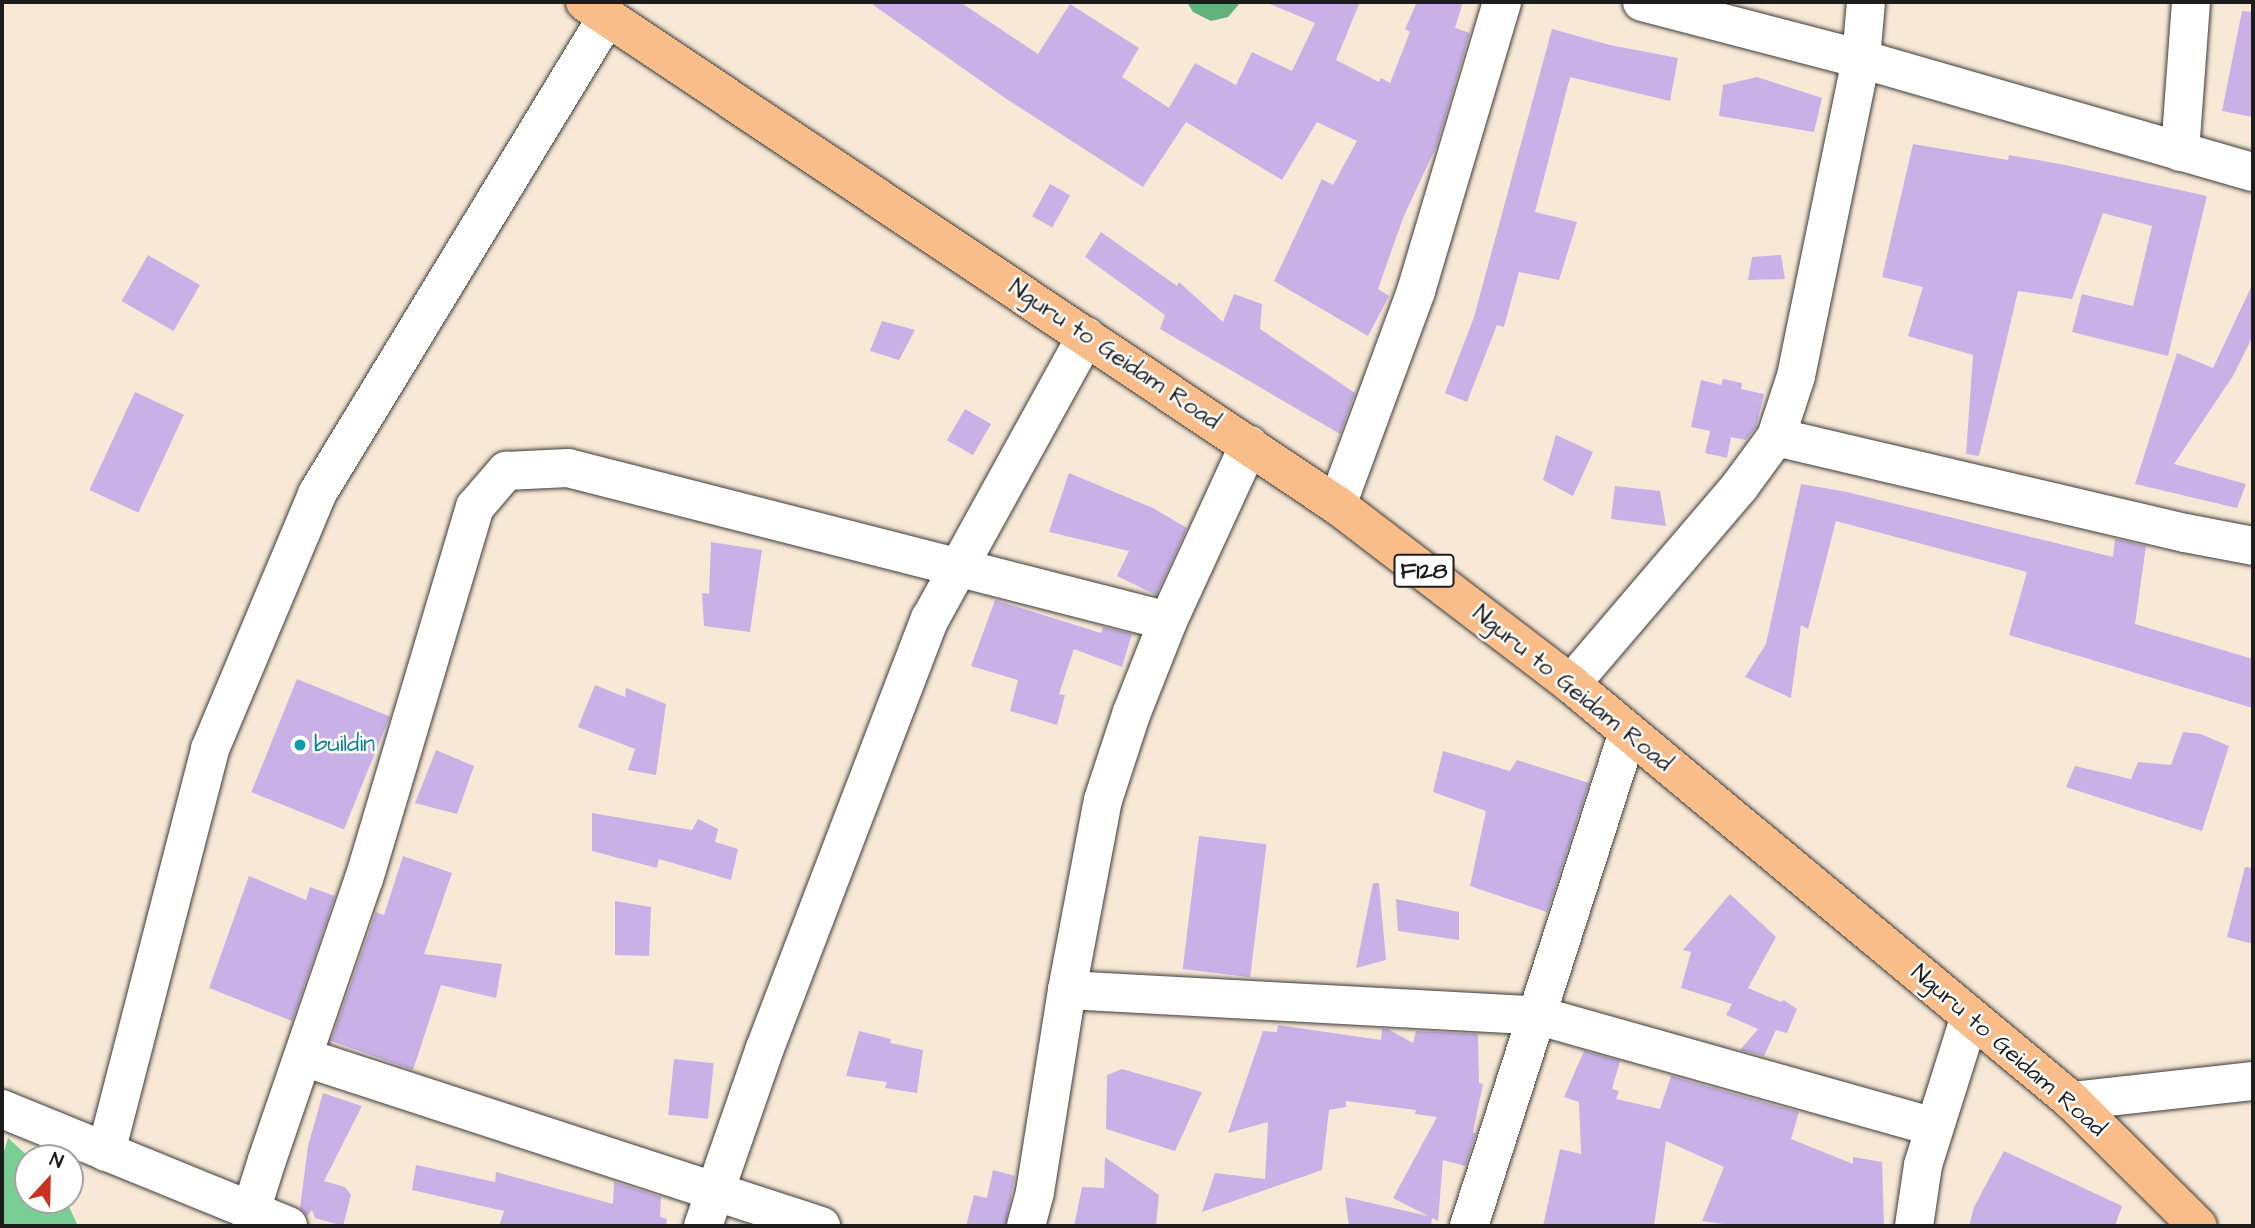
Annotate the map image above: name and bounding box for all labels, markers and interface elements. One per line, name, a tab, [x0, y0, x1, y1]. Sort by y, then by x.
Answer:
street label: Nguru to Geidam Road	[1003, 274, 1225, 436]
road number: F128	[1392, 552, 1456, 590]
street label: Nguru to Geidam Road	[1466, 600, 1678, 778]
place label: buildin	[314, 731, 375, 759]
marker: buildin	[292, 737, 308, 753]
street label: Nguru to Geidam Road	[1905, 959, 2111, 1143]
north arrow	[14, 1144, 84, 1214]
text: N	[46, 1146, 67, 1176]

